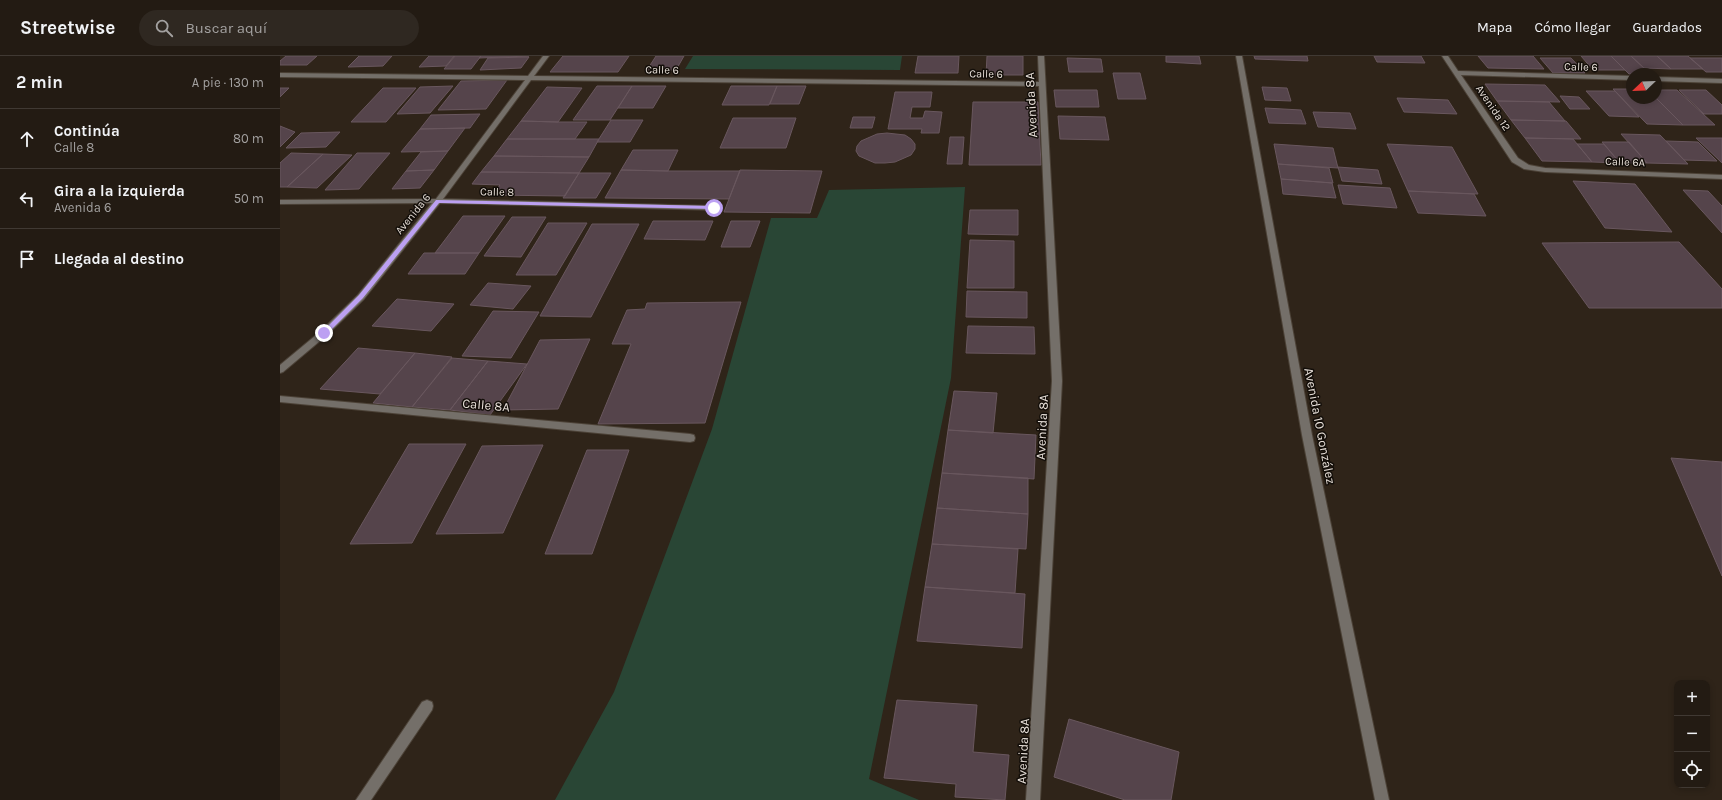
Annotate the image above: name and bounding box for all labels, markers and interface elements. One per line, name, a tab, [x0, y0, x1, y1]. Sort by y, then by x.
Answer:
search box	[139, 10, 419, 46]
text: Streetwise	[20, 17, 115, 39]
icon: search	[153, 17, 175, 39]
text: Buscar aquí	[185, 19, 267, 37]
text: Mapa	[1477, 19, 1512, 36]
text: Cómo llegar	[1534, 19, 1610, 36]
text: Guardados	[1632, 19, 1702, 36]
street label: Calle 6	[1564, 60, 1598, 74]
street label: Calle 6	[645, 63, 679, 77]
street label: Calle 6	[969, 67, 1003, 81]
north arrow	[1626, 68, 1662, 104]
street label: Avenida 8A	[1022, 71, 1040, 138]
text: 2 min	[16, 72, 63, 92]
text: A pie · 130 m	[192, 75, 264, 90]
street label: Avenida 12	[1473, 83, 1513, 133]
text: Continúa	[54, 122, 120, 140]
icon: ahead	[16, 128, 38, 150]
text: 80 m	[233, 131, 264, 146]
text: Calle 8	[54, 140, 94, 155]
street label: Calle 6A	[1605, 155, 1646, 169]
text: Gira a la izquierda	[54, 182, 185, 200]
street label: Calle 8	[480, 185, 514, 199]
icon: left	[16, 188, 38, 210]
text: 50 m	[234, 191, 264, 206]
street label: Avenida 6	[393, 191, 433, 237]
route start	[705, 199, 723, 217]
text: Avenida 6	[54, 200, 112, 215]
icon: arrive	[16, 248, 38, 270]
text: Llegada al destino	[54, 250, 184, 268]
route end	[315, 324, 333, 342]
street label: Avenida 10 González	[1301, 367, 1339, 485]
street label: Avenida 8A	[1033, 393, 1051, 460]
street label: Calle 8A	[462, 395, 511, 415]
map controls	[1674, 680, 1710, 788]
button: +	[1674, 680, 1710, 716]
button: −	[1674, 716, 1710, 752]
street label: Avenida 8A	[1014, 717, 1032, 784]
button: locate	[1674, 752, 1710, 788]

